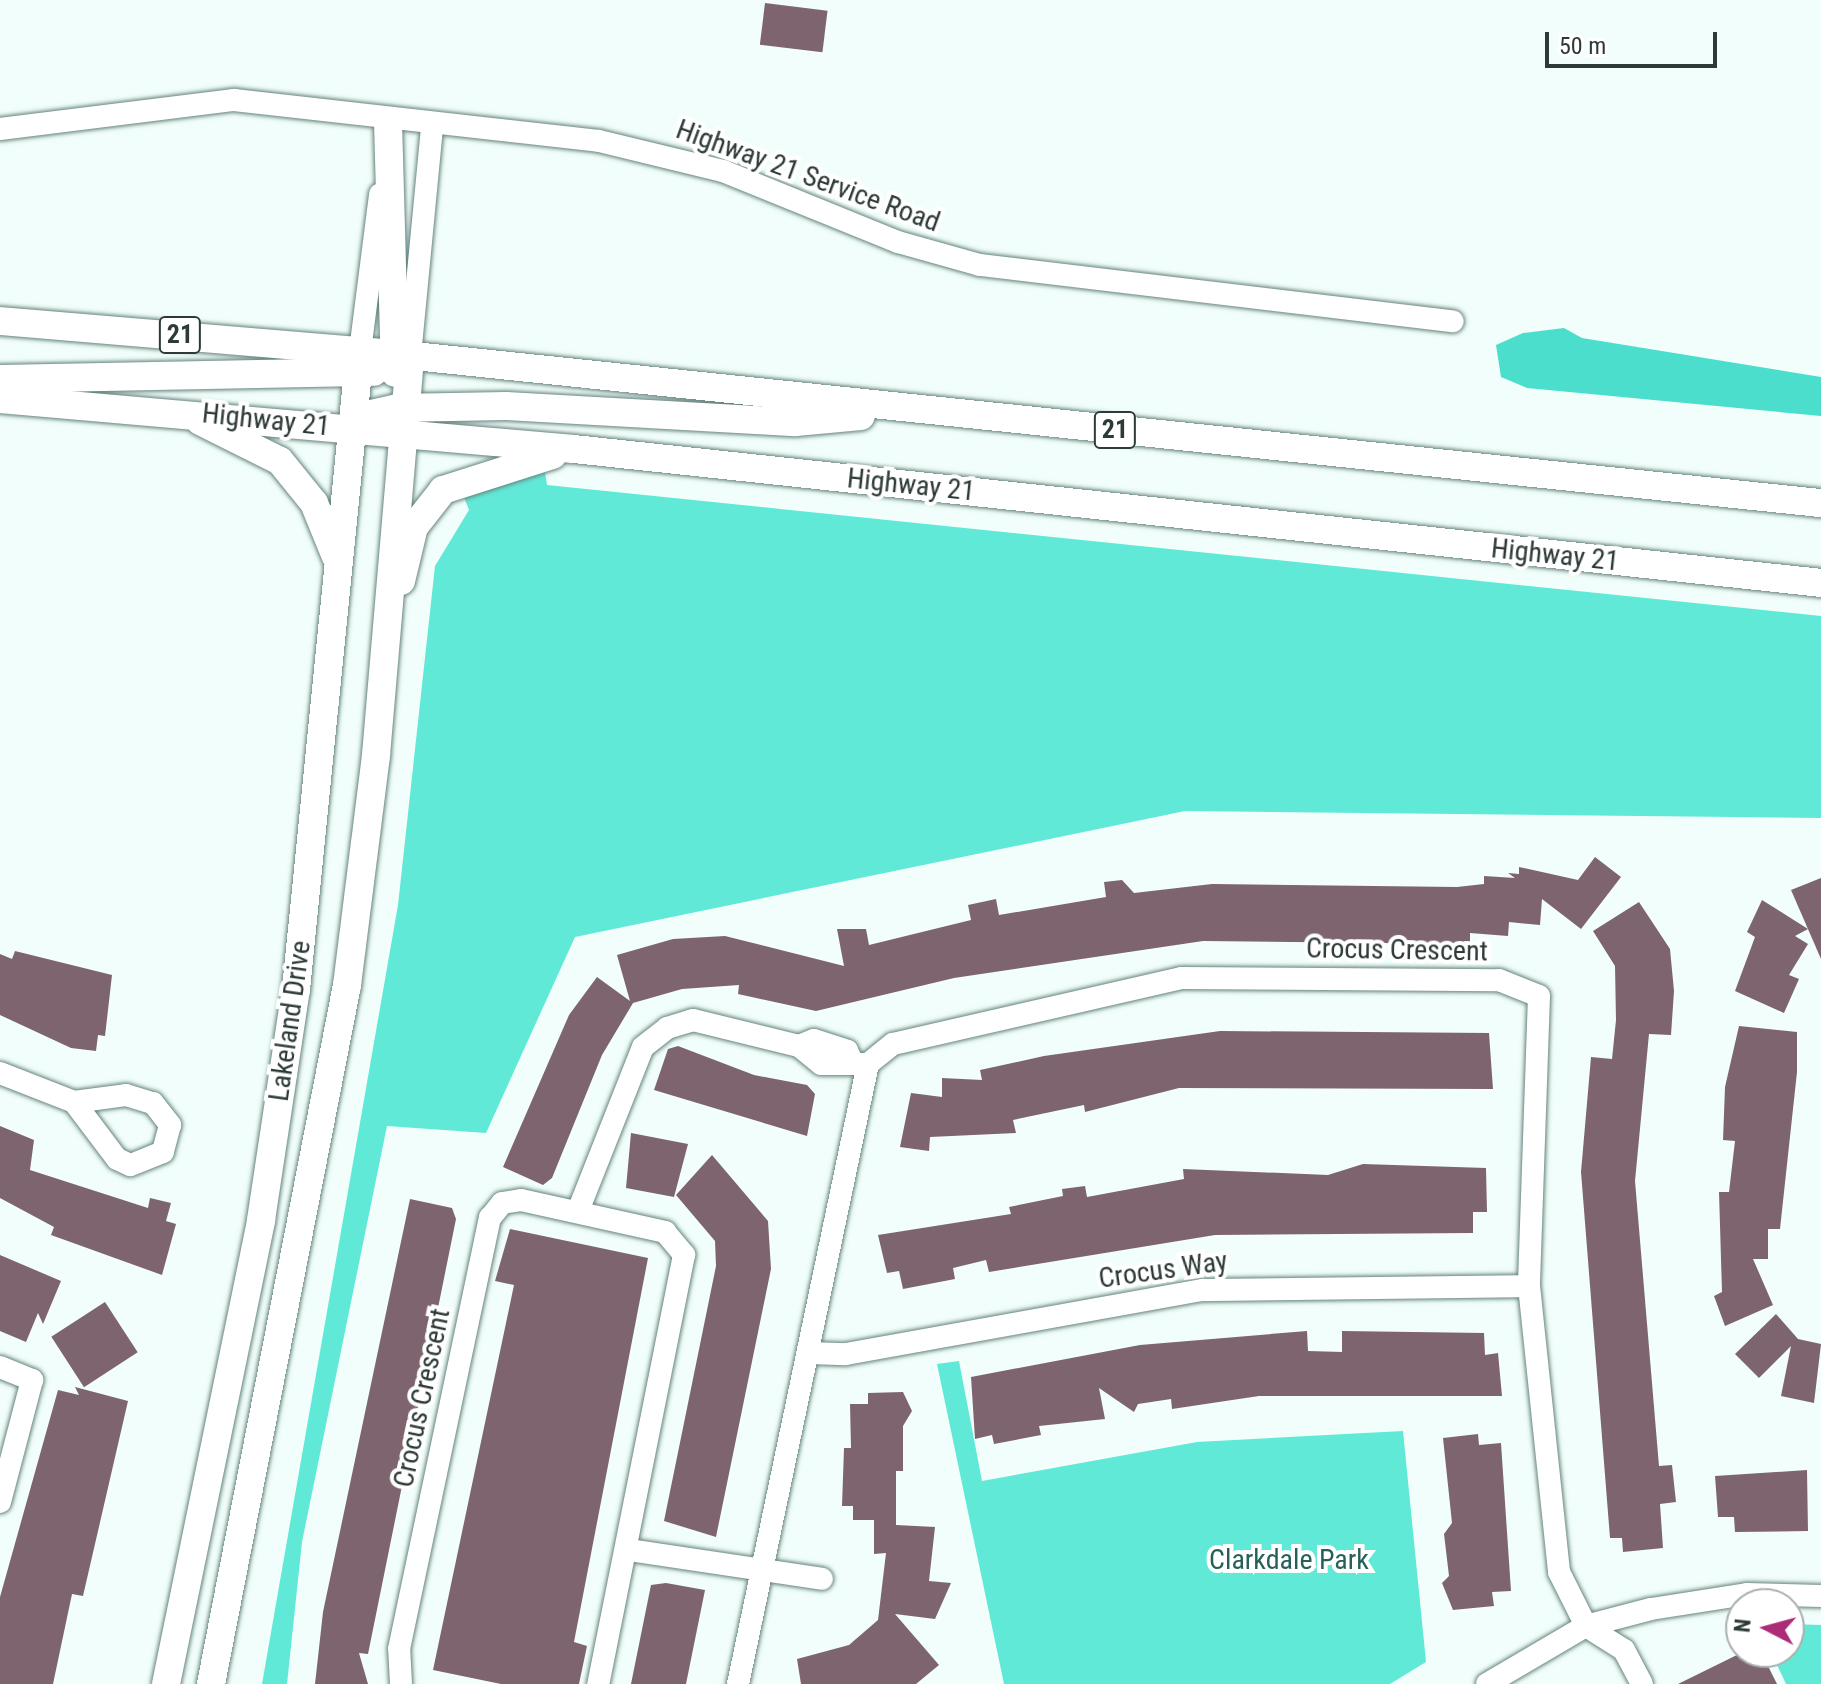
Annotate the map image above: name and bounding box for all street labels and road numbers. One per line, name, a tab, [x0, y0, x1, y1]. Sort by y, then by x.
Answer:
street label: Highway 21 Service Road	[672, 113, 944, 239]
road number: 21	[158, 313, 202, 357]
street label: Highway 21	[200, 397, 332, 443]
road number: 21	[1093, 408, 1137, 452]
street label: Highway 21	[845, 462, 977, 508]
street label: Highway 21	[1489, 532, 1621, 578]
street label: Crocus Crescent	[1306, 932, 1488, 968]
street label: Lakeland Drive	[262, 939, 318, 1103]
street label: Crocus Way	[1096, 1244, 1230, 1296]
street label: Crocus Crescent	[387, 1306, 457, 1490]

